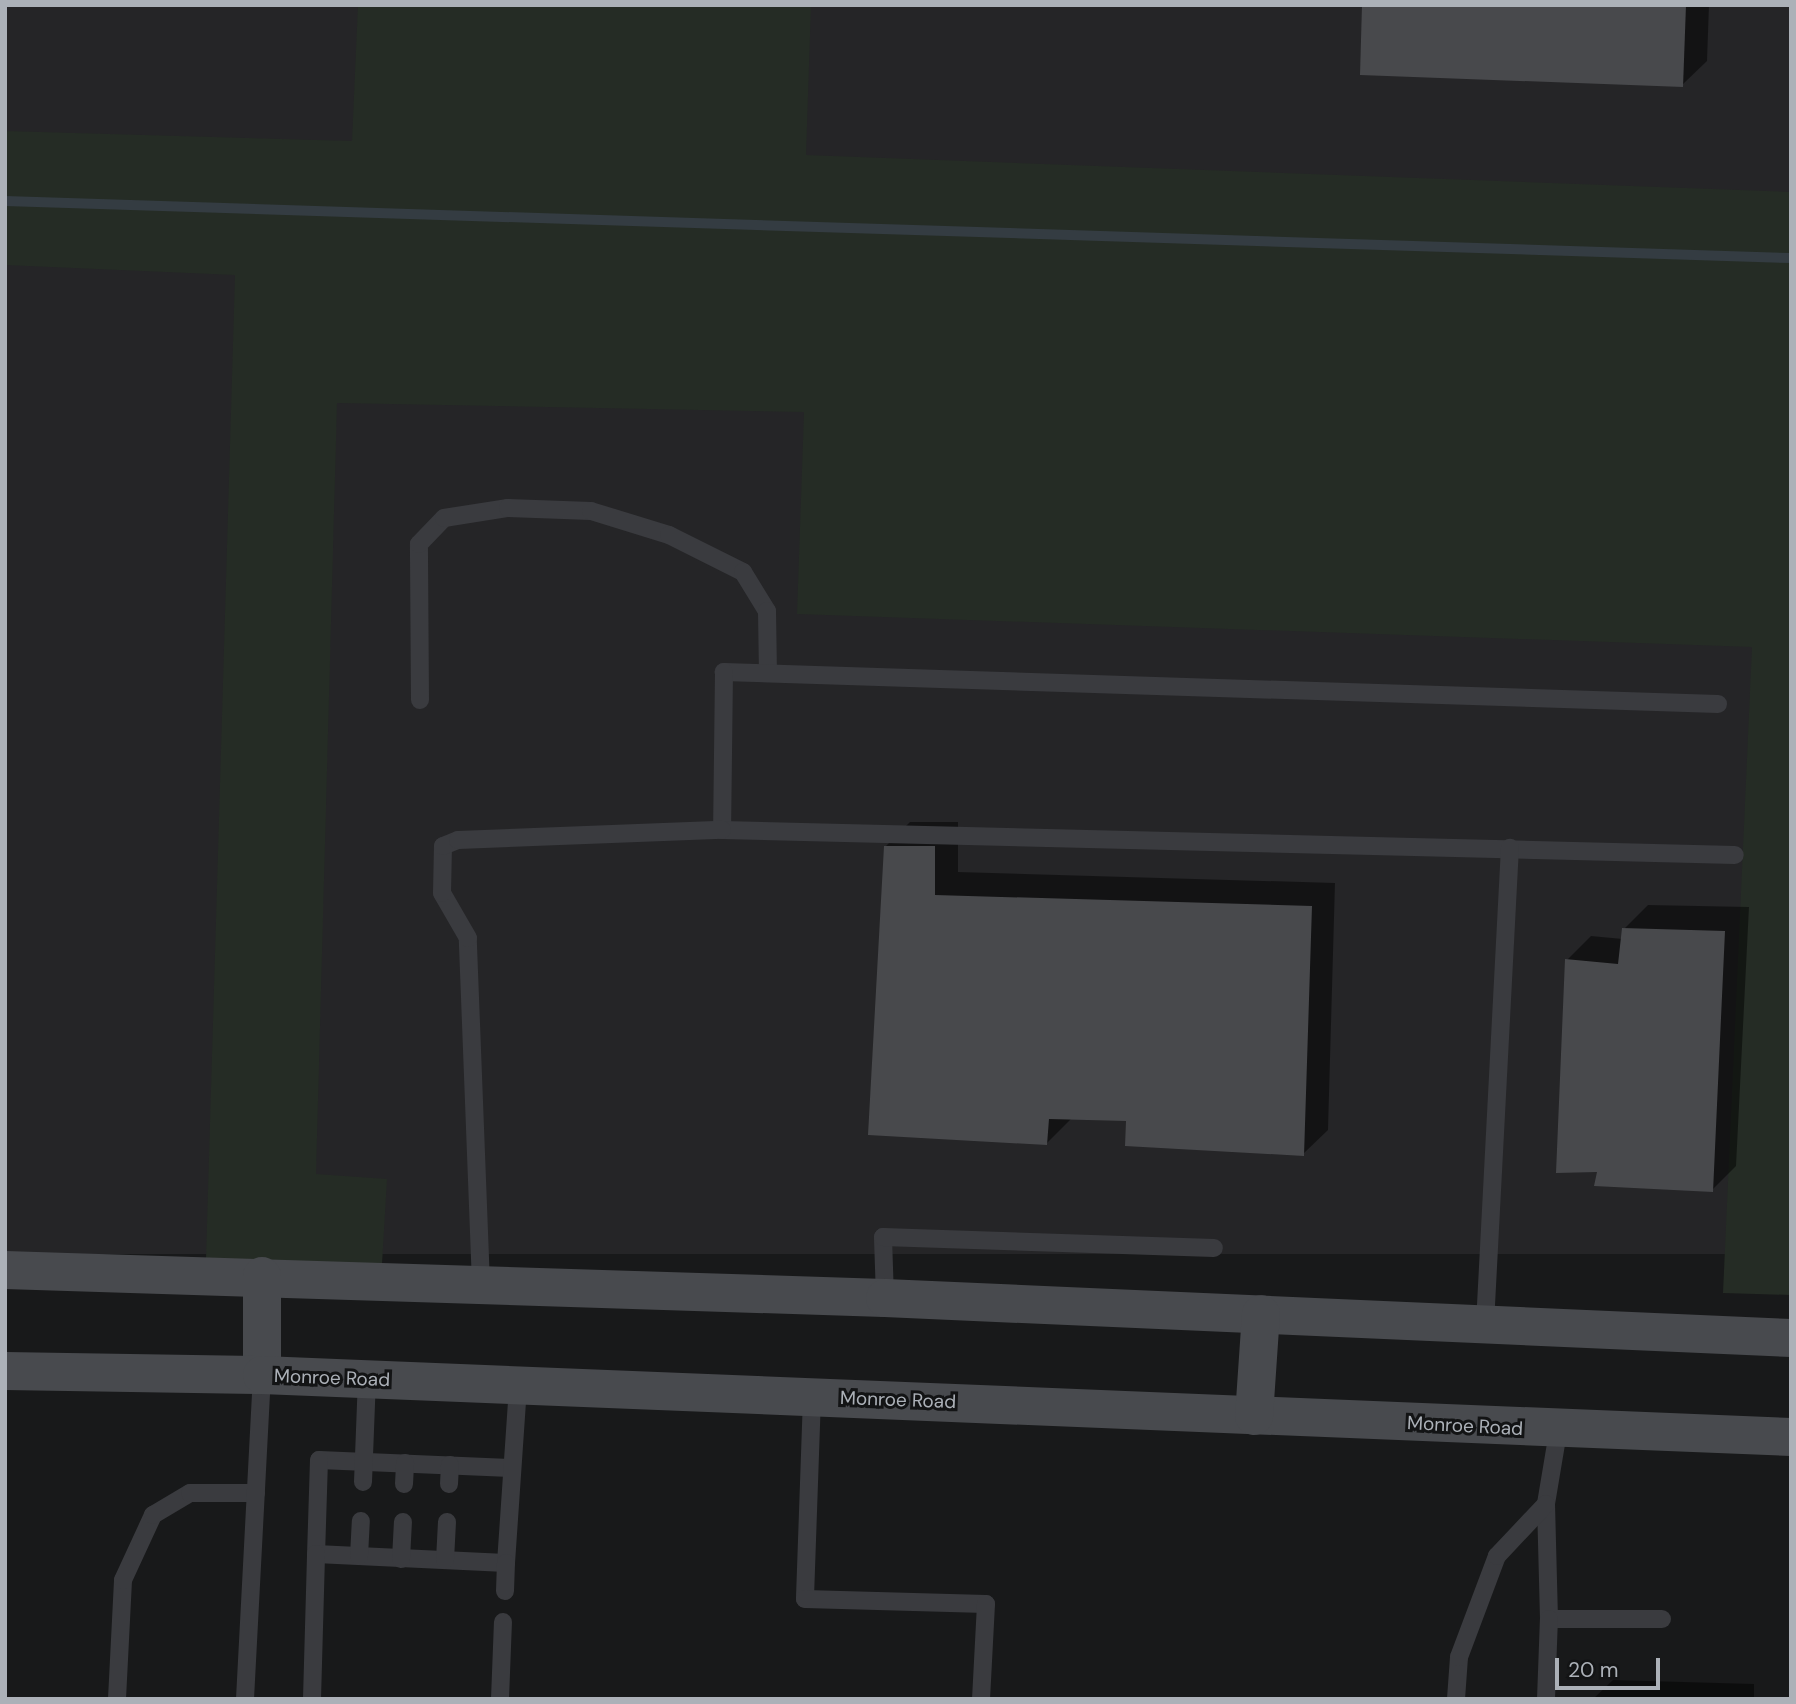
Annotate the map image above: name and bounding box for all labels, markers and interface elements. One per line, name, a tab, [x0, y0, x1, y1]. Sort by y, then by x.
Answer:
street label: Monroe Road	[274, 1365, 390, 1391]
street label: Monroe Road	[840, 1387, 956, 1413]
street label: Monroe Road	[1406, 1412, 1524, 1440]
scale bar	[1558, 1644, 1663, 1688]
text: 20 m	[1568, 1656, 1619, 1684]

